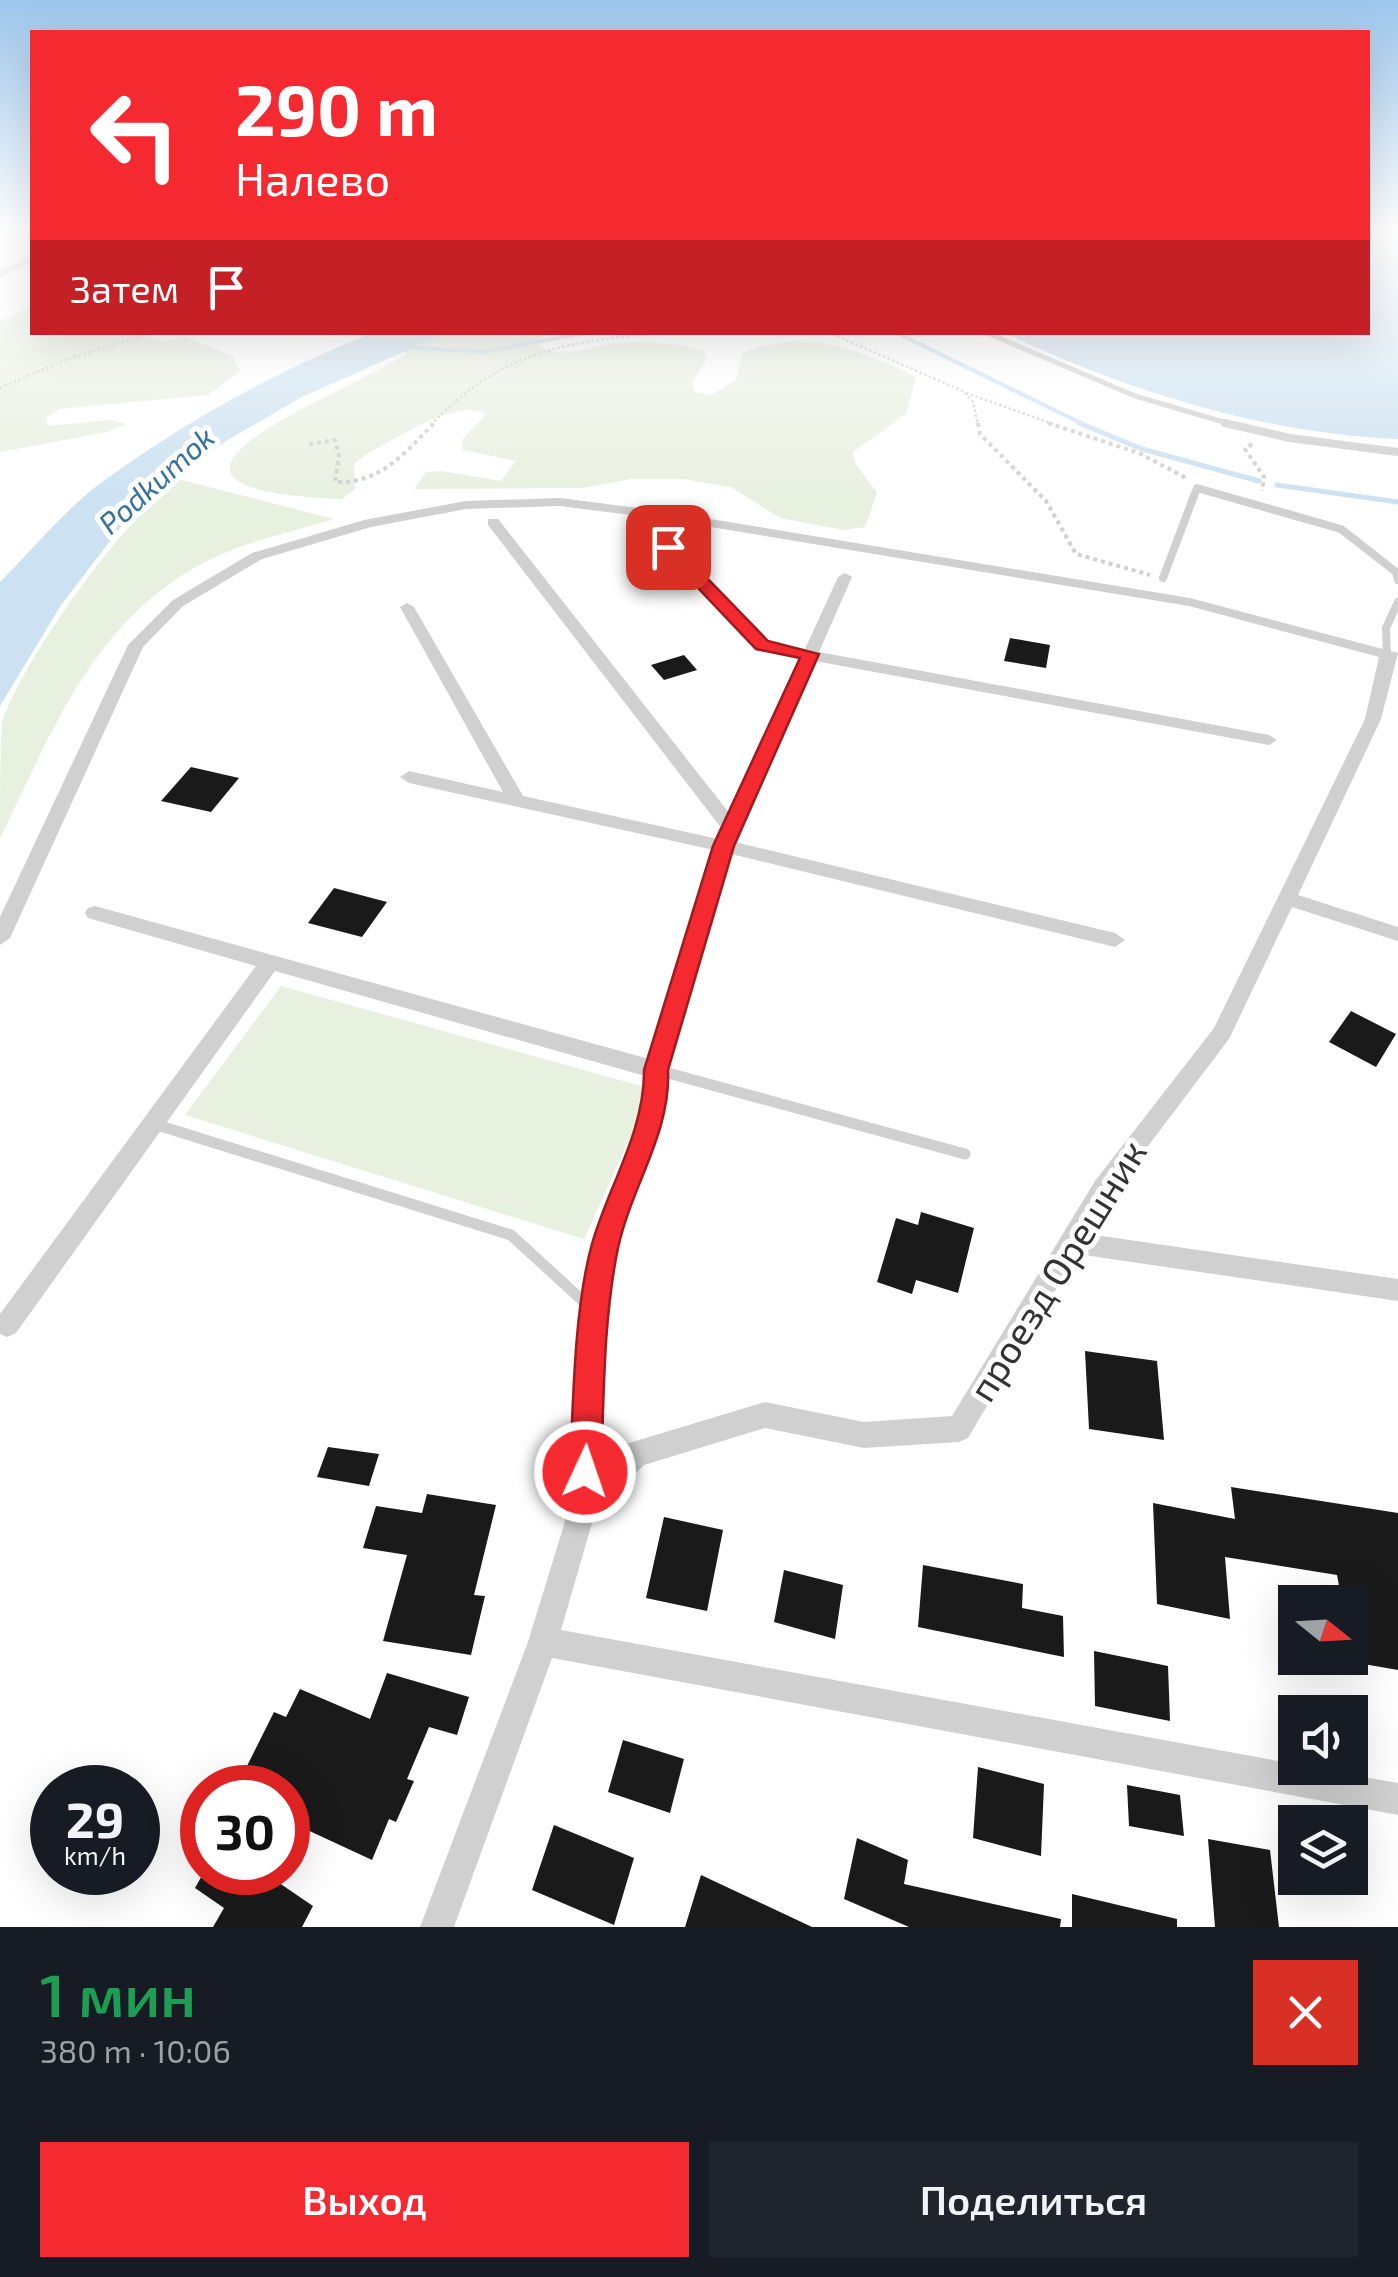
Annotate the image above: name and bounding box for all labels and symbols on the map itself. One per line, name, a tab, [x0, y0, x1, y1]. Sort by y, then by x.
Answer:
water label: Podkumok	[90, 418, 221, 541]
pin	[626, 505, 711, 590]
street label: проезд Орешник	[958, 1131, 1155, 1409]
position arrow	[533, 1420, 637, 1524]
north arrow	[1278, 1585, 1368, 1675]
speed limit sign: 30	[180, 1765, 310, 1895]

